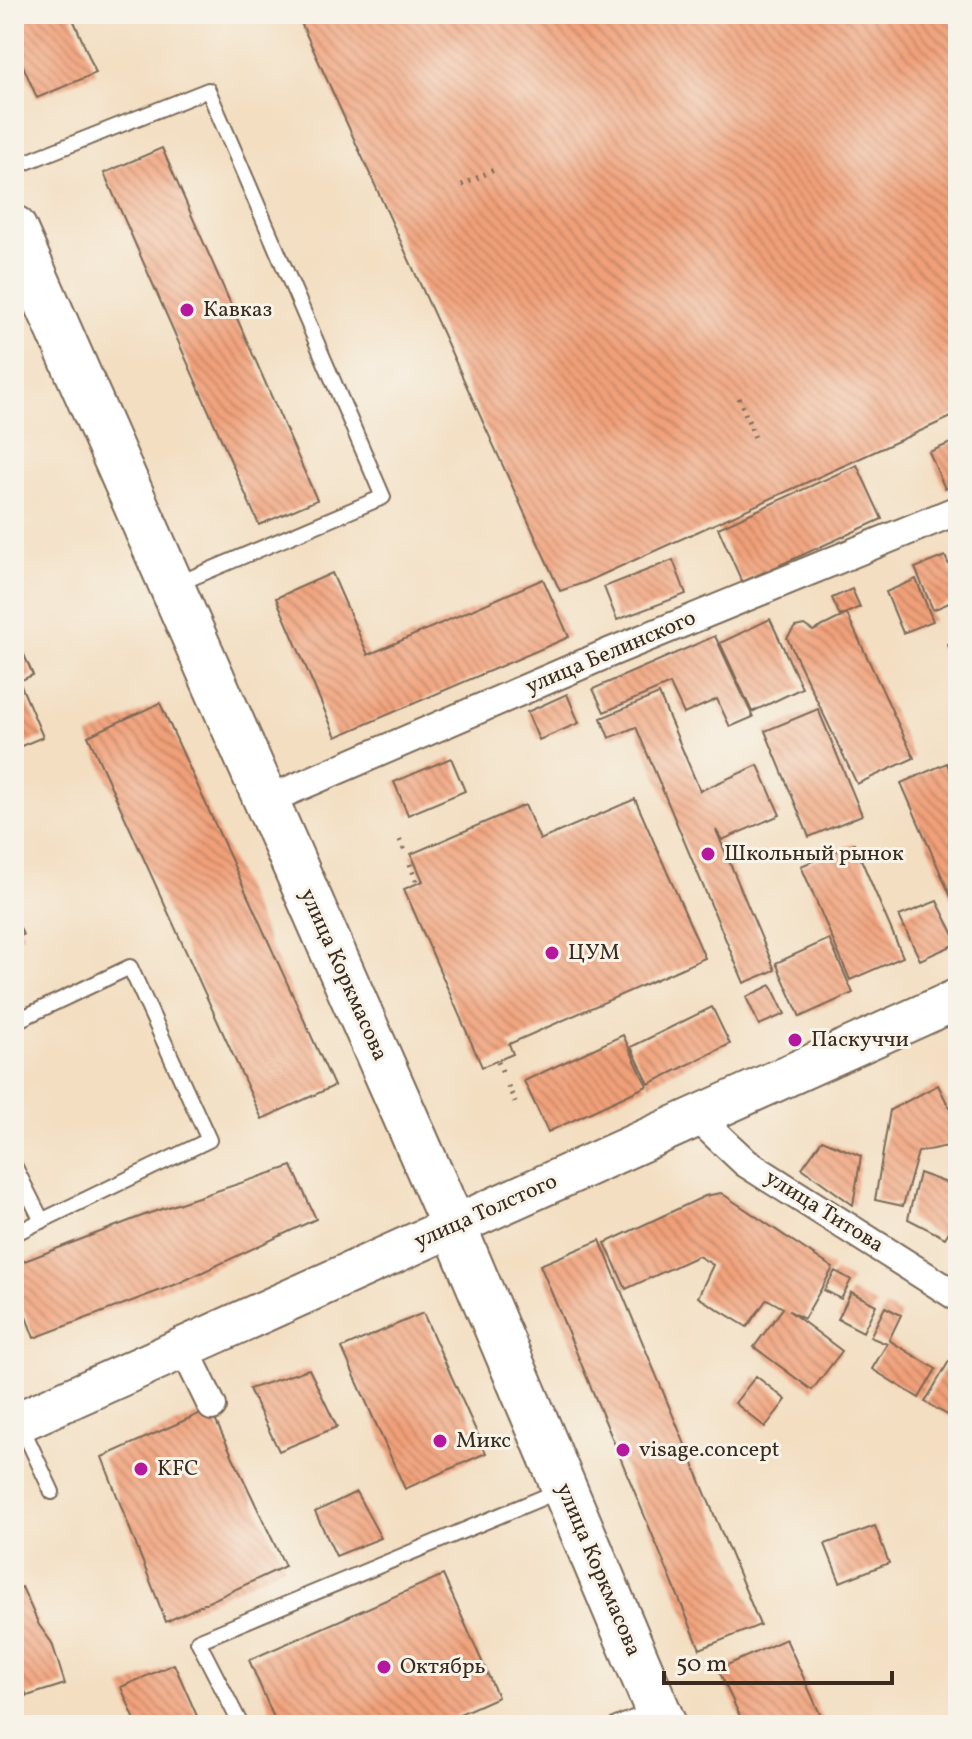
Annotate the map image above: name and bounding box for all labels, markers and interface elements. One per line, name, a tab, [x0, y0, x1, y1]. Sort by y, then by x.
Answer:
place label: Кавказ	[203, 295, 272, 326]
marker: Кавказ	[178, 301, 196, 319]
street label: улица Белинского	[521, 603, 701, 703]
place label: Школьный рынок	[724, 839, 904, 870]
marker: Школьный рынок	[699, 845, 717, 863]
street label: улица Коркмасова	[291, 884, 395, 1066]
place label: ЦУМ	[568, 938, 620, 969]
marker: ЦУМ	[543, 944, 561, 962]
place label: Паскуччи	[811, 1025, 909, 1056]
marker: Паскуччи	[786, 1031, 804, 1049]
street label: улица Титова	[758, 1163, 890, 1261]
street label: улица Толстого	[409, 1167, 563, 1257]
place label: Микс	[456, 1426, 511, 1457]
marker: Микс	[431, 1432, 449, 1450]
place label: visage.concept	[639, 1435, 780, 1466]
marker: visage.concept	[614, 1441, 632, 1459]
place label: KFC	[157, 1454, 199, 1485]
marker: KFC	[132, 1460, 150, 1478]
street label: улица Коркмасова	[548, 1479, 649, 1661]
scale bar	[664, 1635, 892, 1685]
text: 50 m	[676, 1648, 728, 1682]
place label: Октябрь	[400, 1652, 486, 1683]
marker: Октябрь	[375, 1658, 393, 1676]

